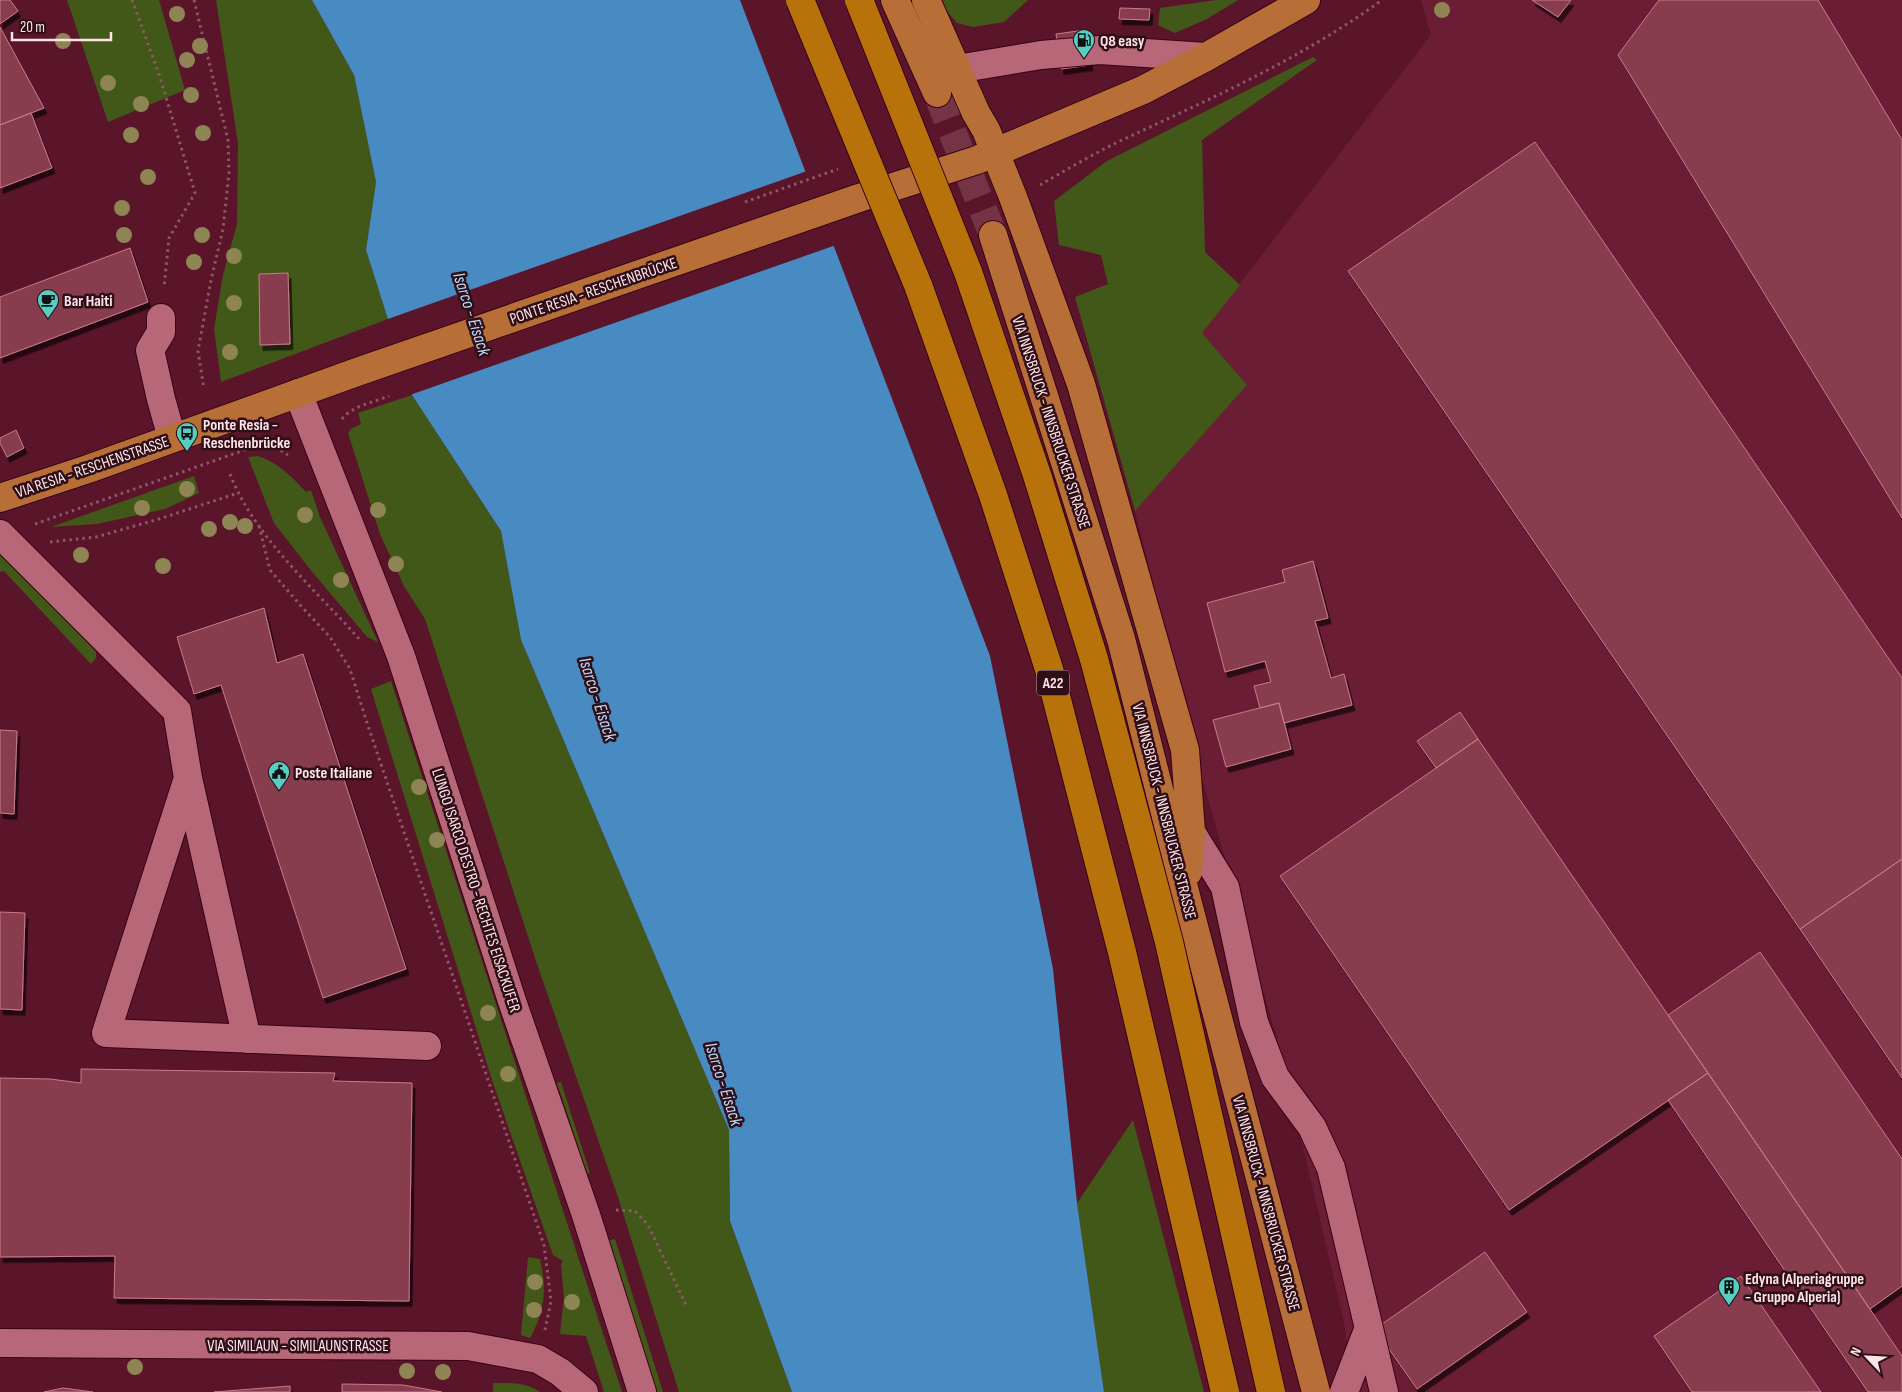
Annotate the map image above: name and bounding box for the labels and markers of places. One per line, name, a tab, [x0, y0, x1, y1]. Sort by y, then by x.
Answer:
fuel station icon: Q8 easy	[1072, 28, 1096, 59]
place label: Q8 easy	[1100, 32, 1145, 51]
cafe icon: Bar Haiti	[36, 288, 60, 319]
place label: Bar Haiti	[64, 292, 113, 311]
place label: Ponte Resia - Reschenbrücke	[203, 416, 291, 453]
bus stop icon: Ponte Resia - Reschenbrücke	[175, 421, 199, 452]
public building icon: Poste Italiane	[267, 760, 291, 791]
place label: Poste Italiane	[295, 764, 373, 783]
place label: Edyna (Alperiagruppe - Gruppo Alperia)	[1745, 1270, 1864, 1307]
building icon: Edyna (Alperiagruppe - Gruppo Alperia)	[1717, 1275, 1741, 1306]

